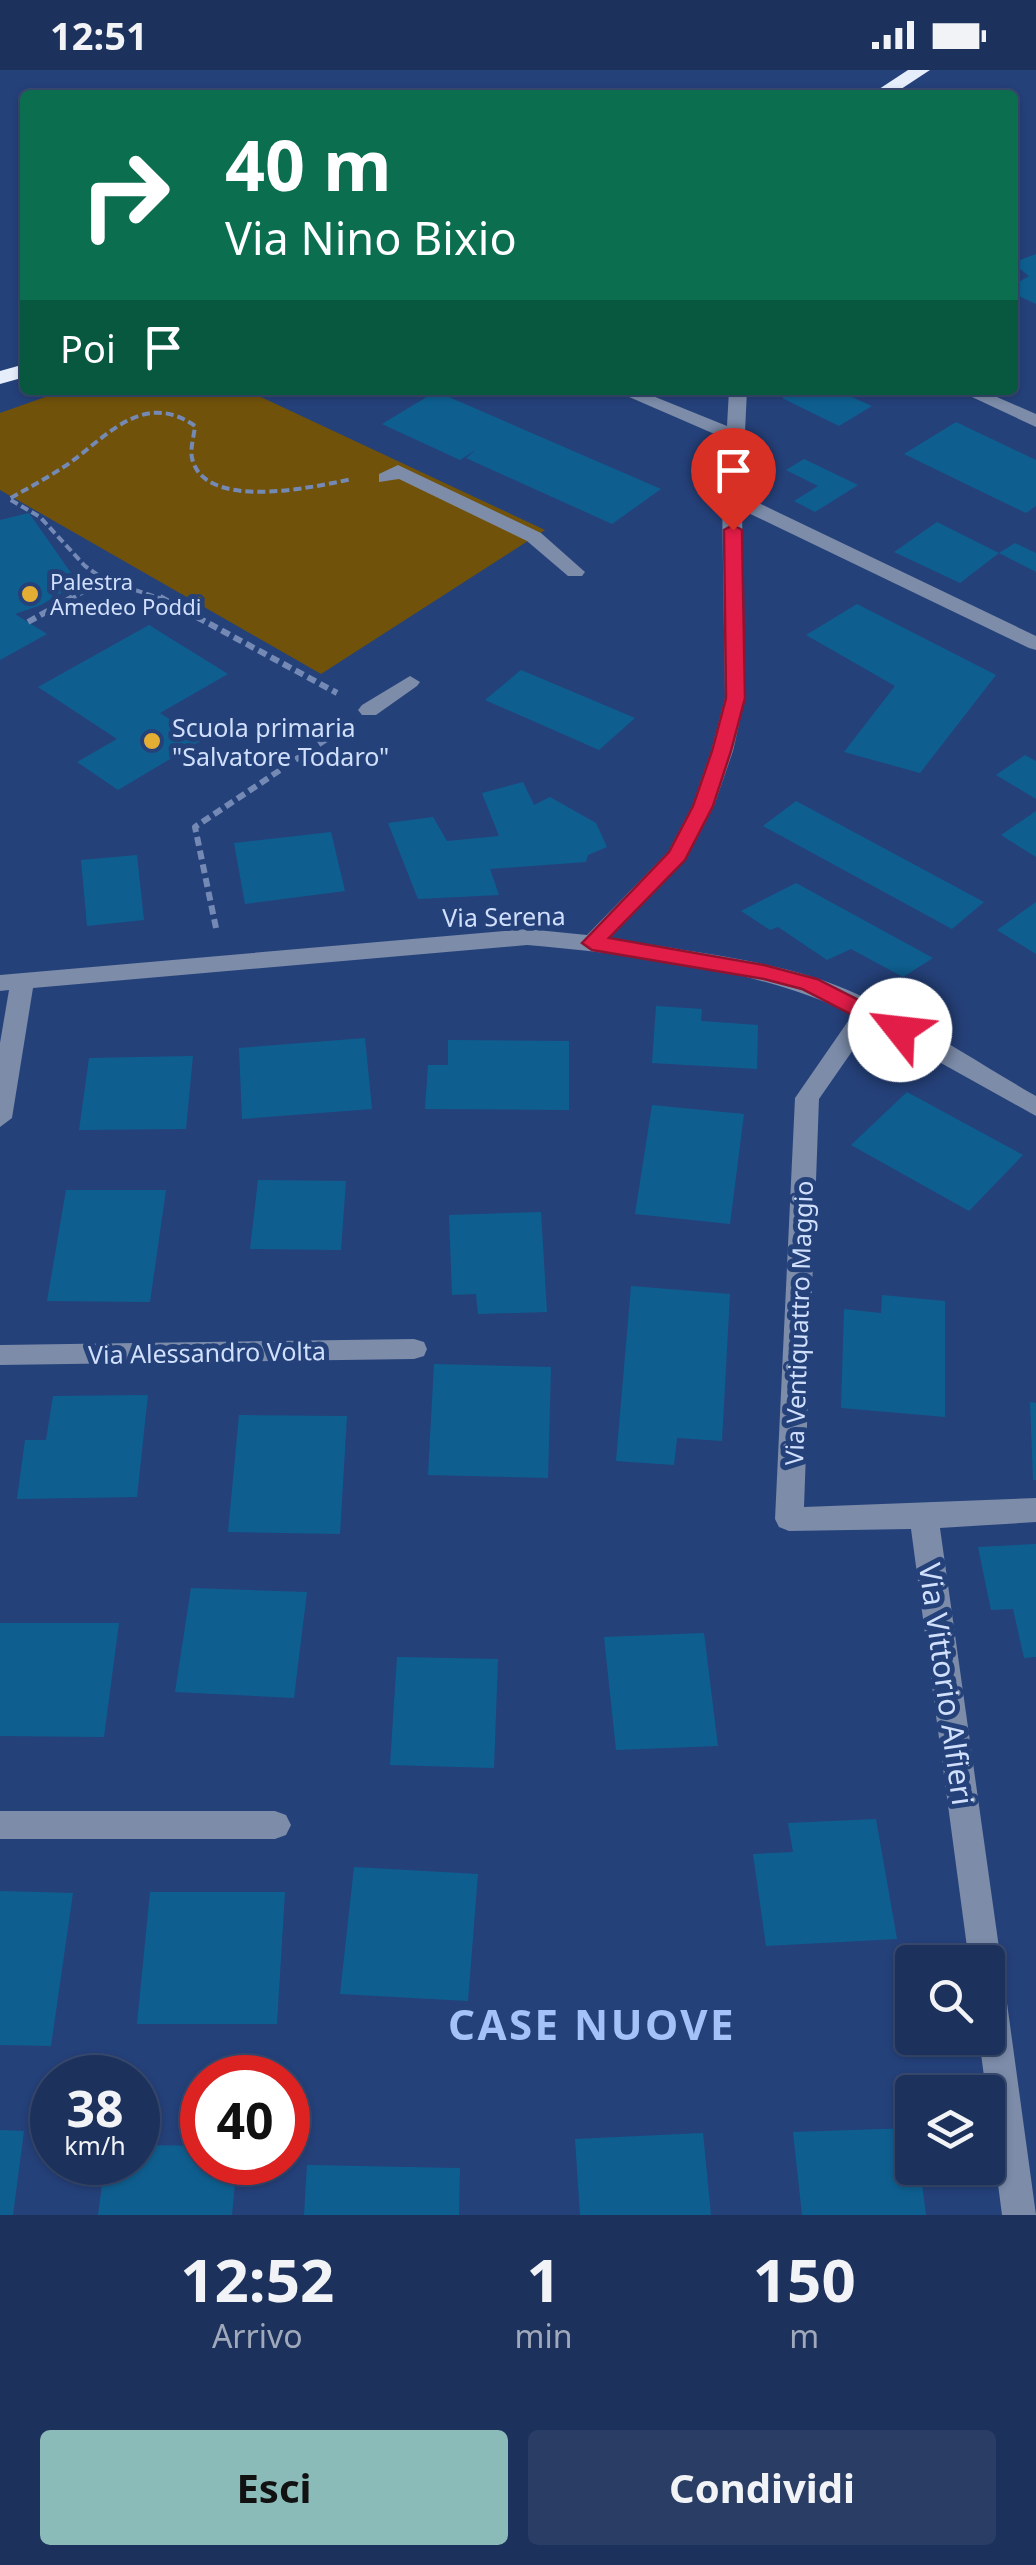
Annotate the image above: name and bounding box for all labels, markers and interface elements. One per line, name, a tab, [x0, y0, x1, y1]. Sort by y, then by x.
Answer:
text: 12:51	[50, 9, 148, 61]
text: 40 m	[225, 116, 392, 212]
icon: right	[60, 130, 190, 260]
text: Via Nino Bixio	[225, 207, 517, 268]
icon: arrive	[136, 320, 191, 375]
text: Poi	[60, 322, 116, 374]
pin	[691, 428, 776, 531]
icon: arrive	[706, 443, 761, 498]
place label: Palestra Amedeo Poddi	[50, 566, 201, 621]
marker: Palestra Amedeo Poddi	[19, 583, 41, 605]
place label: Scuola primaria "Salvatore Todaro"	[172, 710, 389, 773]
marker: Scuola primaria "Salvatore Todaro"	[141, 730, 163, 752]
street label: Via Serena	[442, 898, 566, 934]
position arrow	[848, 978, 952, 1082]
street label: Via Ventiquattro Maggio	[776, 1180, 820, 1466]
street label: Via Alessandro Volta	[88, 1333, 326, 1371]
street label: Via Vittorio Alfieri	[910, 1560, 984, 1808]
map controls	[895, 1945, 1005, 2185]
button: search	[895, 1945, 1005, 2055]
district label: CASE NUOVE	[448, 1995, 736, 2052]
speed limit sign: 40	[180, 2055, 310, 2185]
text: 38	[66, 2074, 124, 2142]
button: layers	[895, 2075, 1005, 2185]
text: km/h	[64, 2128, 126, 2162]
text: 12:52	[180, 2238, 334, 2320]
text: 1	[526, 2238, 561, 2320]
text: 150	[753, 2238, 856, 2320]
text: Arrivo	[212, 2314, 303, 2357]
text: min	[515, 2314, 573, 2357]
text: m	[789, 2314, 819, 2357]
button: Esci	[40, 2430, 508, 2545]
button: Condividi	[528, 2430, 996, 2545]

